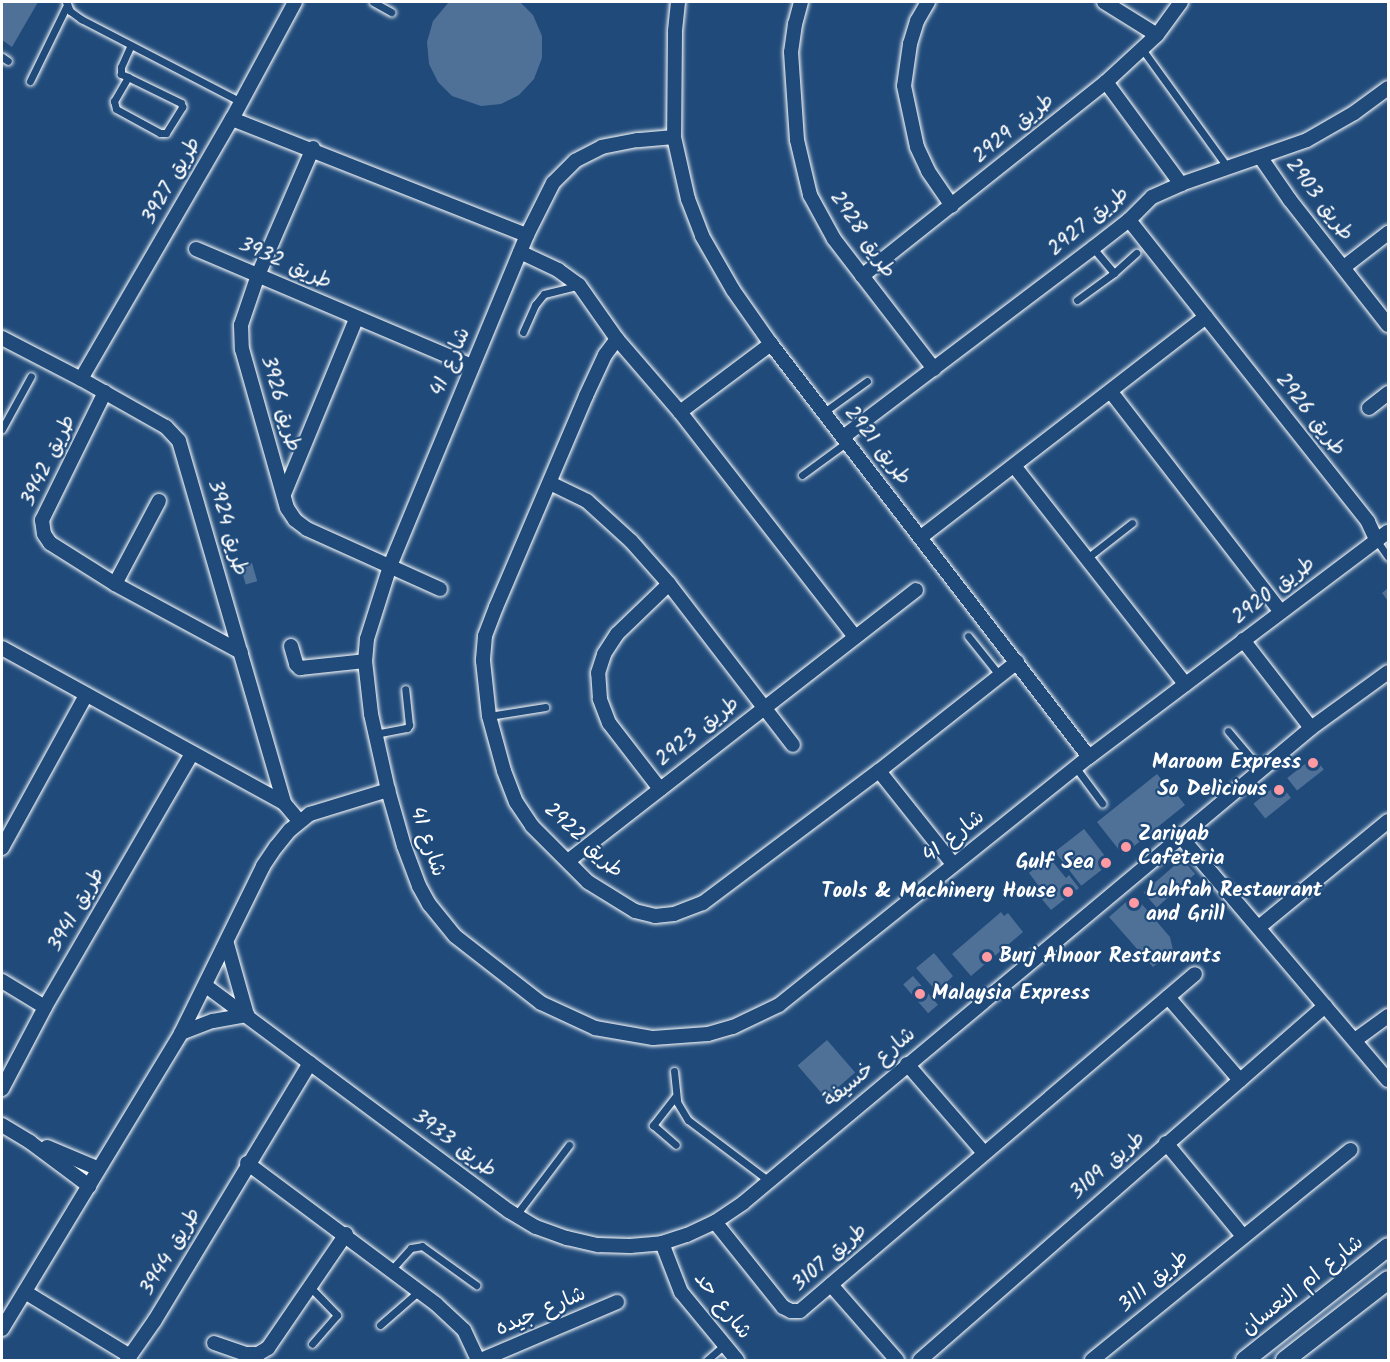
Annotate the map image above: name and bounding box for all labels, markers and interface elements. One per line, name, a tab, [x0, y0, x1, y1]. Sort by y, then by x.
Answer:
street label: طريق 2929	[968, 89, 1060, 169]
street label: طريق 3927	[137, 133, 207, 229]
street label: طريق 2903	[1280, 153, 1358, 247]
street label: طريق 2927	[1043, 182, 1135, 262]
street label: طريق 2928	[824, 187, 900, 283]
street label: طريق 3932	[235, 232, 335, 296]
street label: شارع 41	[425, 324, 477, 400]
street label: طريق 3926	[254, 353, 306, 455]
street label: طريق 2926	[1270, 368, 1350, 462]
street label: طريق 2921	[838, 401, 916, 491]
street label: طريق 3942	[16, 411, 82, 511]
street label: طريق 3924	[201, 477, 253, 579]
street label: طريق 2920	[1227, 552, 1321, 630]
street label: طريق 2923	[651, 692, 745, 772]
place label: Maroom Express	[1152, 750, 1301, 776]
marker: Maroom Express	[1306, 756, 1320, 770]
place label: So Delicious	[1157, 777, 1267, 803]
marker: So Delicious	[1272, 783, 1286, 797]
street label: طريق 2922	[538, 798, 628, 884]
street label: شارع 41	[403, 804, 451, 880]
street label: شارع 41	[918, 805, 990, 869]
place label: Zariyab Cafeteria	[1138, 822, 1225, 872]
marker: Zariyab Cafeteria	[1119, 840, 1133, 854]
place label: Gulf Sea	[1016, 850, 1094, 876]
marker: Gulf Sea	[1099, 856, 1113, 870]
street label: طريق 3941	[43, 863, 111, 957]
place label: Lahfah Restaurant and Grill	[1146, 878, 1322, 928]
place label: Tools & Machinery House	[821, 879, 1056, 905]
marker: Tools & Machinery House	[1061, 885, 1075, 899]
marker: Lahfah Restaurant and Grill	[1127, 896, 1141, 910]
place label: Burj Alnoor Restaurants	[999, 944, 1221, 970]
marker: Burj Alnoor Restaurants	[980, 950, 994, 964]
place label: Malaysia Express	[932, 981, 1090, 1007]
marker: Malaysia Express	[913, 987, 927, 1001]
street label: شارع خسيفة	[819, 1022, 921, 1114]
street label: طريق 3933	[407, 1104, 501, 1184]
street label: طريق 3109	[1065, 1126, 1151, 1206]
street label: طريق 3944	[135, 1204, 207, 1300]
street label: طريق 3107	[787, 1219, 873, 1297]
street label: شارع ام النعسان	[1237, 1231, 1369, 1341]
street label: طريق 3111	[1114, 1245, 1194, 1319]
street label: شارع حد	[688, 1267, 756, 1345]
street label: شارع جيده	[492, 1282, 590, 1342]

